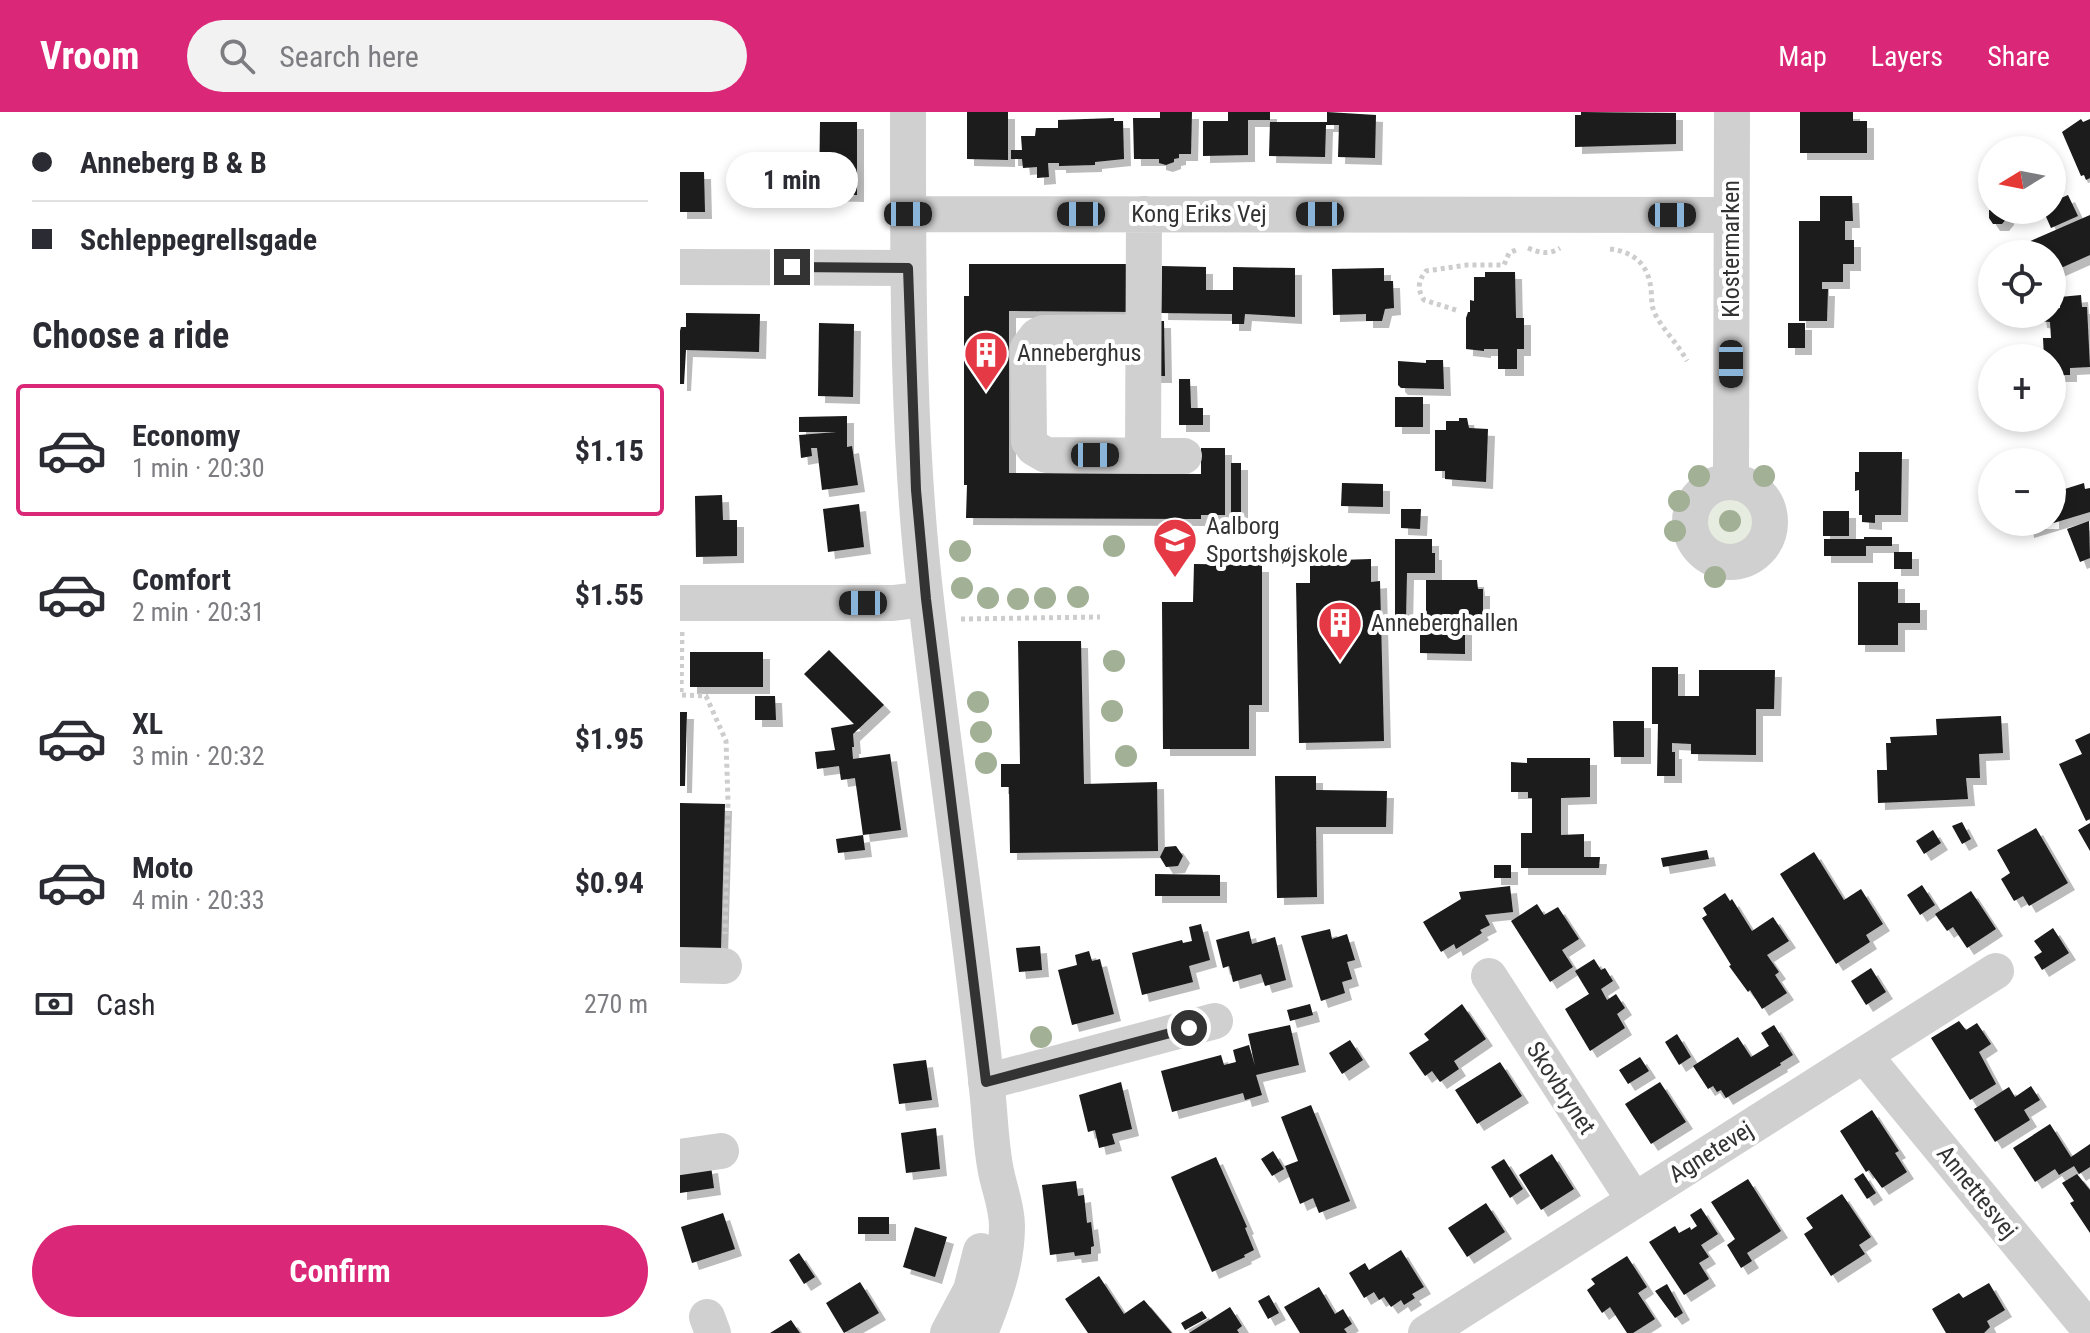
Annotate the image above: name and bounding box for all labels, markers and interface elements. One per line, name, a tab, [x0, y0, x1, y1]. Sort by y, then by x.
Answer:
search box	[187, 20, 747, 92]
text: Vroom	[40, 34, 139, 78]
icon: search	[215, 34, 259, 78]
text: Search here	[279, 39, 419, 74]
text: Map	[1778, 40, 1827, 73]
text: Layers	[1871, 40, 1943, 73]
text: Share	[1987, 40, 2050, 73]
north arrow	[1978, 136, 2066, 224]
map controls	[1978, 136, 2066, 536]
text: Anneberg B & B	[80, 145, 267, 180]
callout: 1 min	[726, 151, 858, 207]
text: 1 min	[763, 165, 821, 195]
street label: Klostermarken	[1717, 180, 1745, 318]
street label: Kong Eriks Vej	[1131, 200, 1267, 228]
car	[884, 202, 932, 226]
car	[1057, 202, 1105, 226]
car	[1296, 202, 1344, 226]
car	[1648, 203, 1696, 227]
text: Schleppegrellsgade	[80, 222, 317, 257]
button: locate	[1978, 240, 2066, 328]
route end	[774, 249, 810, 285]
text: Choose a ride	[32, 315, 229, 357]
building icon: Anneberghus	[962, 329, 1010, 392]
place label: Anneberghus	[1017, 339, 1142, 367]
car	[1719, 340, 1743, 388]
button: +	[1978, 344, 2066, 432]
icon: car	[36, 414, 108, 486]
text: Economy	[132, 418, 240, 453]
text: $1.15	[575, 433, 644, 468]
car	[1071, 443, 1119, 467]
button: −	[1978, 448, 2066, 536]
text: 1 min · 20:30	[132, 453, 265, 483]
place label: Aalborg Sportshøjskole	[1206, 512, 1348, 568]
school or university icon: Aalborg Sportshøjskole	[1151, 516, 1199, 579]
icon: car	[36, 558, 108, 630]
text: Comfort	[132, 562, 231, 597]
text: $1.55	[575, 577, 644, 612]
car	[839, 591, 887, 615]
text: 2 min · 20:31	[132, 597, 265, 627]
building icon: Anneberghallen	[1316, 599, 1364, 662]
place label: Anneberghallen	[1371, 609, 1518, 637]
icon: car	[36, 702, 108, 774]
text: XL	[132, 706, 163, 741]
text: $1.95	[575, 721, 644, 756]
text: 3 min · 20:32	[132, 741, 265, 771]
icon: car	[36, 846, 108, 918]
text: Moto	[132, 850, 193, 885]
text: $0.94	[575, 865, 644, 900]
text: 4 min · 20:33	[132, 885, 265, 915]
icon: cash	[32, 982, 76, 1026]
text: Cash	[96, 987, 156, 1022]
text: 270 m	[584, 989, 648, 1019]
route start	[1171, 1010, 1207, 1046]
street label: Skovbrynet	[1521, 1036, 1601, 1140]
street label: Agnetevej	[1664, 1115, 1758, 1189]
street label: Annettesvej	[1931, 1140, 2023, 1244]
button: Confirm	[32, 1225, 648, 1317]

